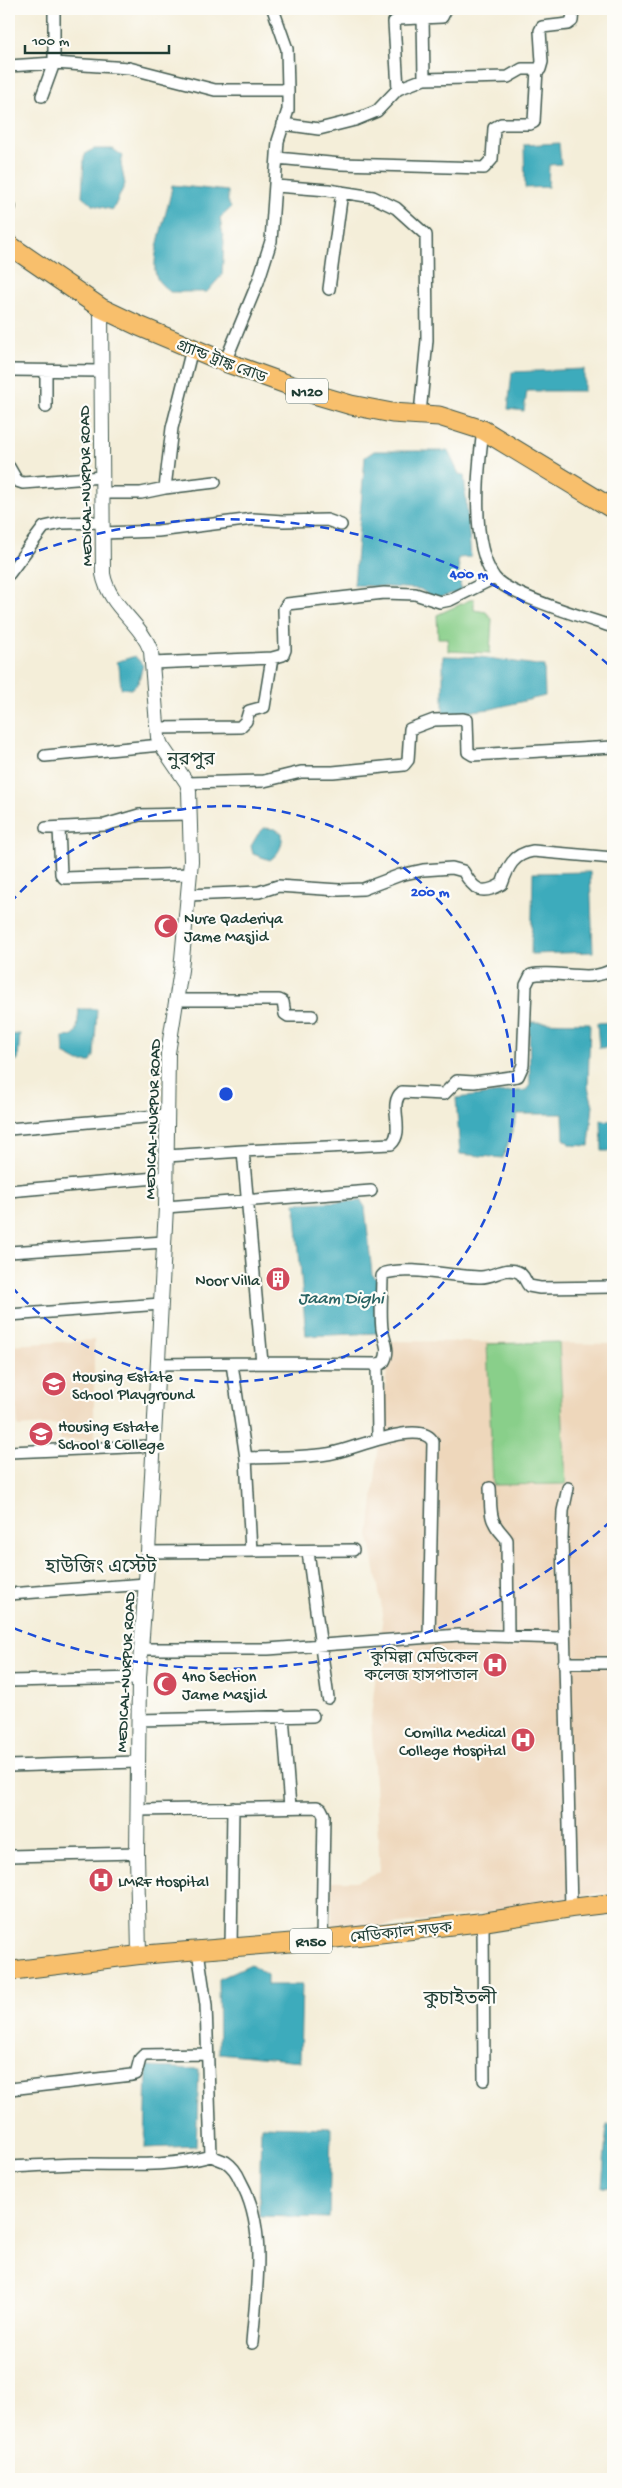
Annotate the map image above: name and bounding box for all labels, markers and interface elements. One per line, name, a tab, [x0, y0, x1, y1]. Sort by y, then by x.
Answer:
scale bar	[25, 22, 169, 54]
text: 100 m	[31, 33, 70, 51]
street label: গ্র্যান্ড ট্রাঙ্ক রোড	[173, 335, 270, 389]
road number: N120	[286, 378, 328, 404]
street label: MEDICAL-NURPUR ROAD	[77, 405, 98, 566]
text: 400 m	[449, 566, 489, 584]
district label: নুরপুর	[166, 750, 216, 773]
text: 200 m	[411, 884, 450, 902]
place label: Nure Qaderiya Jame Masjid	[184, 911, 284, 948]
mosque icon: Nure Qaderiya Jame Masjid	[153, 913, 179, 939]
street label: MEDICAL-NURPUR ROAD	[142, 1038, 167, 1200]
centre of rings	[217, 1085, 235, 1103]
building icon: Noor Villa	[265, 1266, 291, 1292]
place label: Noor Villa	[195, 1273, 261, 1292]
water label: Jaam Dighi	[298, 1289, 386, 1310]
place label: Housing Estate School Playground	[72, 1369, 196, 1406]
school or university icon: Housing Estate School Playground	[41, 1371, 67, 1397]
place label: Housing Estate School & College	[58, 1419, 165, 1456]
school or university icon: Housing Estate School & College	[28, 1421, 54, 1447]
district label: হাউজিং এস্টেট	[44, 1554, 157, 1580]
street label: MEDICAL-NURPUR ROAD	[114, 1591, 141, 1753]
place label: কুমিল্লা মেডিকেল কলেজ হাসপাতাল	[363, 1647, 478, 1687]
hospital icon: কুমিল্লা মেডিকেল কলেজ হাসপাতাল	[482, 1652, 508, 1678]
place label: 4no Section Jame Masjid	[182, 1669, 268, 1706]
mosque icon: 4no Section Jame Masjid	[152, 1671, 178, 1697]
place label: Comilla Medical College Hospital	[399, 1725, 506, 1762]
hospital icon: Comilla Medical College Hospital	[510, 1727, 536, 1753]
hospital icon: LMRF Hospital	[88, 1867, 114, 1893]
place label: LMRF Hospital	[118, 1874, 209, 1893]
street label: মেডিক্যাল সড়ক	[349, 1917, 454, 1949]
road number: R150	[290, 1928, 332, 1954]
district label: কুচাইতলী	[422, 1986, 498, 2012]

